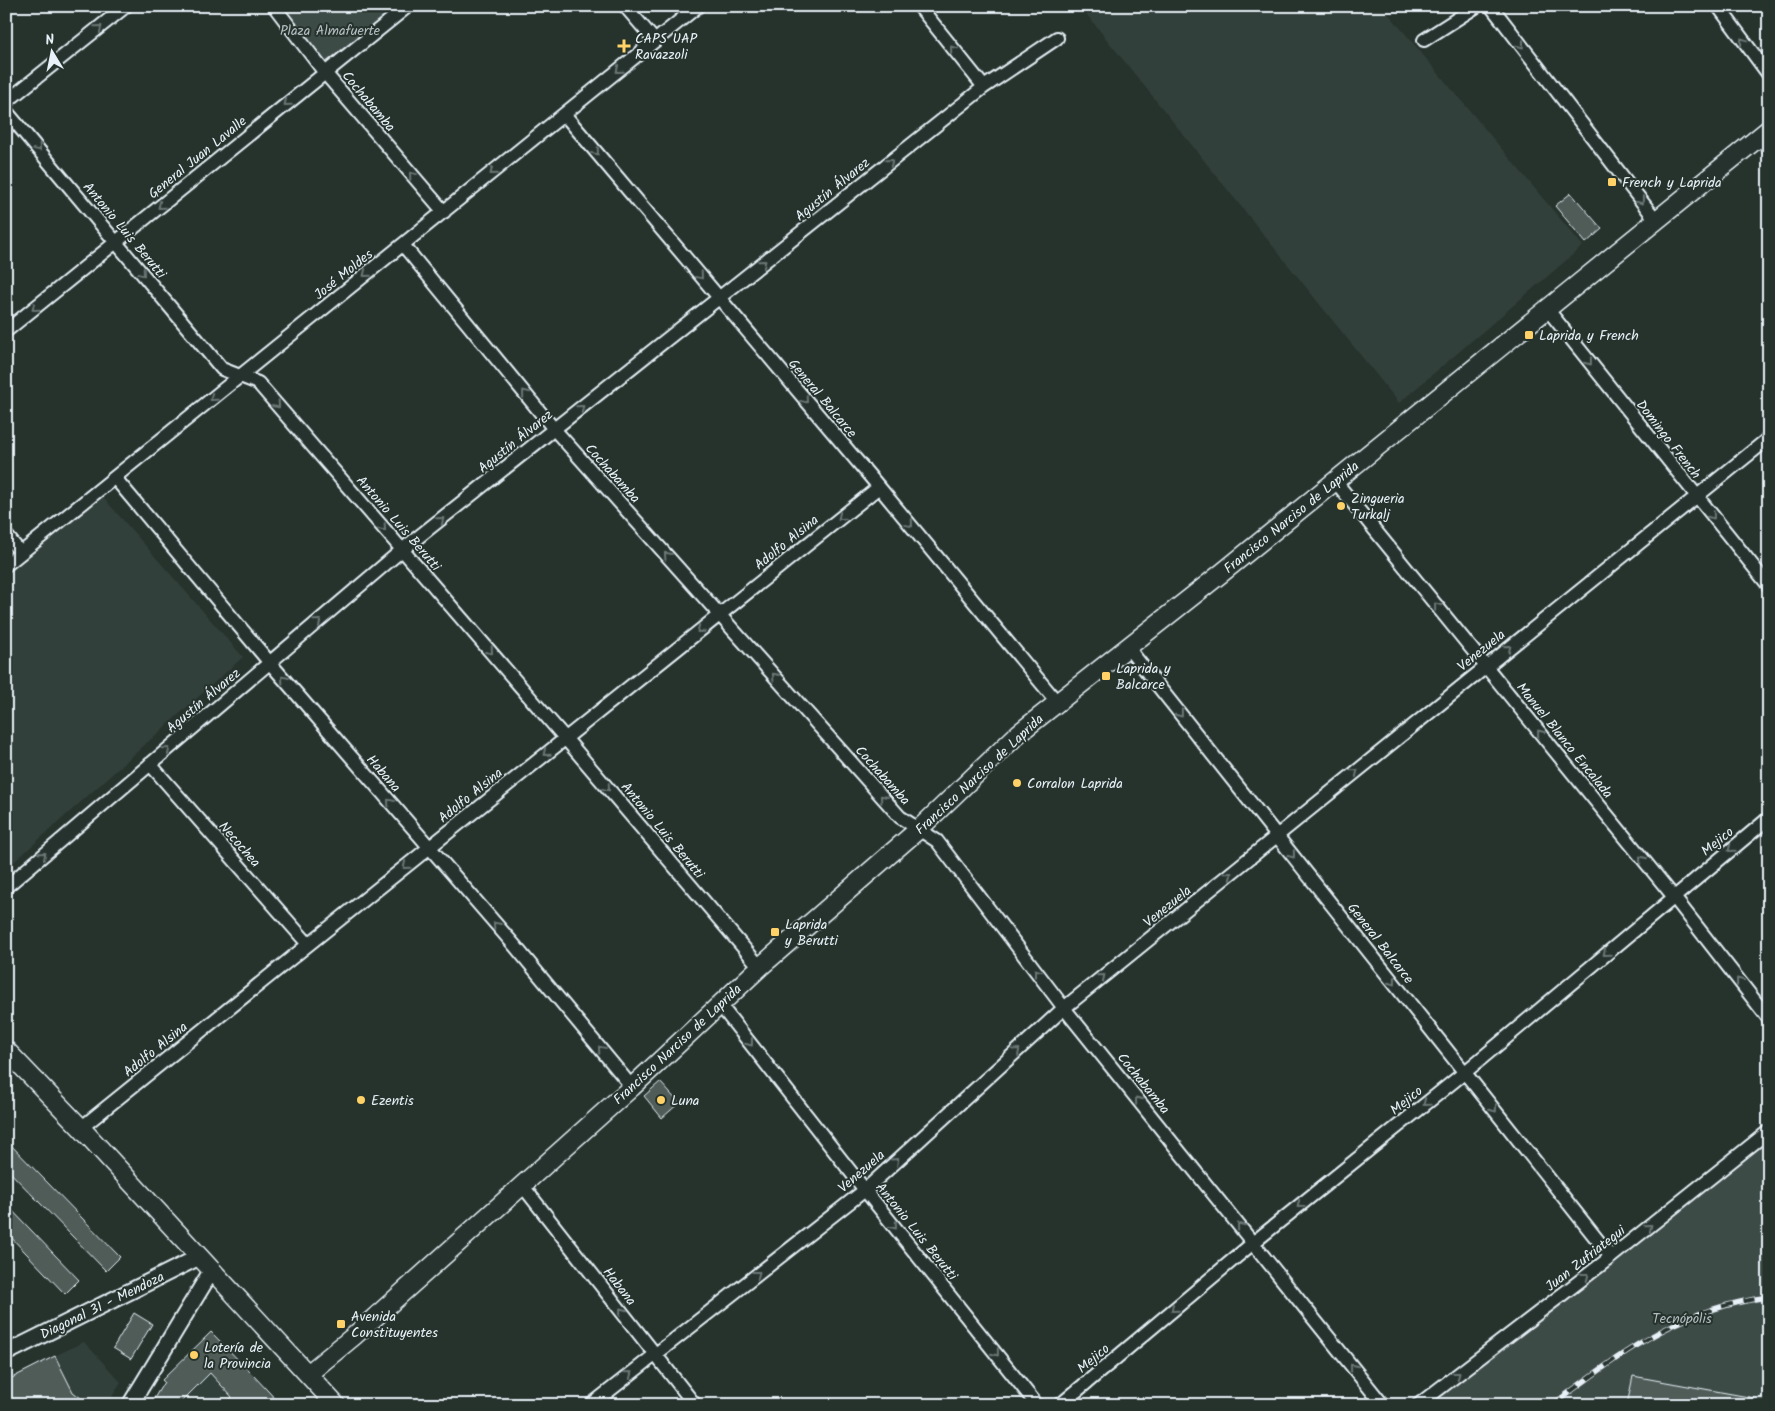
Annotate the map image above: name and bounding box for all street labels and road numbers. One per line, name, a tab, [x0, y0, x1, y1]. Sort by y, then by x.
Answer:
street label: Cochabamba	[336, 66, 400, 137]
street label: General Juan Lavalle	[143, 111, 252, 205]
street label: Agustín Álvarez	[790, 153, 875, 227]
street label: Antonio Luis Berutti	[77, 177, 172, 284]
street label: José Moldes	[309, 244, 378, 306]
street label: General Balcarce	[782, 354, 863, 444]
street label: Domingo French	[1630, 395, 1706, 484]
street label: Agustín Álvarez	[473, 405, 558, 479]
street label: Cochabamba	[579, 439, 645, 509]
street label: Francisco Narciso de Laprida	[1219, 456, 1364, 580]
street label: Antonio Luis Berutti	[350, 471, 447, 577]
street label: Adolfo Alsina	[749, 510, 824, 576]
street label: Venezuela	[1453, 624, 1511, 677]
street label: Agustín Álvarez	[162, 663, 246, 739]
street label: Manuel Blanco Encalada	[1510, 678, 1618, 803]
street label: Francisco Narciso de Laprida	[910, 709, 1049, 840]
street label: Cochabamba	[849, 741, 915, 811]
street label: Habana	[361, 750, 406, 797]
street label: Adolfo Alsina	[433, 763, 508, 829]
street label: Antonio Luis Berutti	[615, 777, 710, 884]
street label: Necochea	[213, 817, 266, 873]
street label: Mejico	[1696, 822, 1739, 862]
street label: Venezuela	[1139, 880, 1197, 933]
street label: General Balcarce	[1341, 898, 1419, 989]
street label: Francisco Narciso de Laprida	[608, 979, 747, 1110]
street label: Adolfo Alsina	[118, 1017, 193, 1083]
street label: Cochabamba	[1111, 1048, 1175, 1119]
street label: Mejico	[1385, 1081, 1428, 1121]
street label: Venezuela	[833, 1145, 890, 1199]
street label: Antonio Luis Berutti	[870, 1178, 963, 1286]
street label: Juan Zufriategui	[1541, 1220, 1631, 1297]
street label: Habana	[597, 1263, 641, 1311]
street label: Diagonal 31 - Mendoza	[37, 1266, 168, 1346]
street label: Mejico	[1072, 1339, 1115, 1379]

